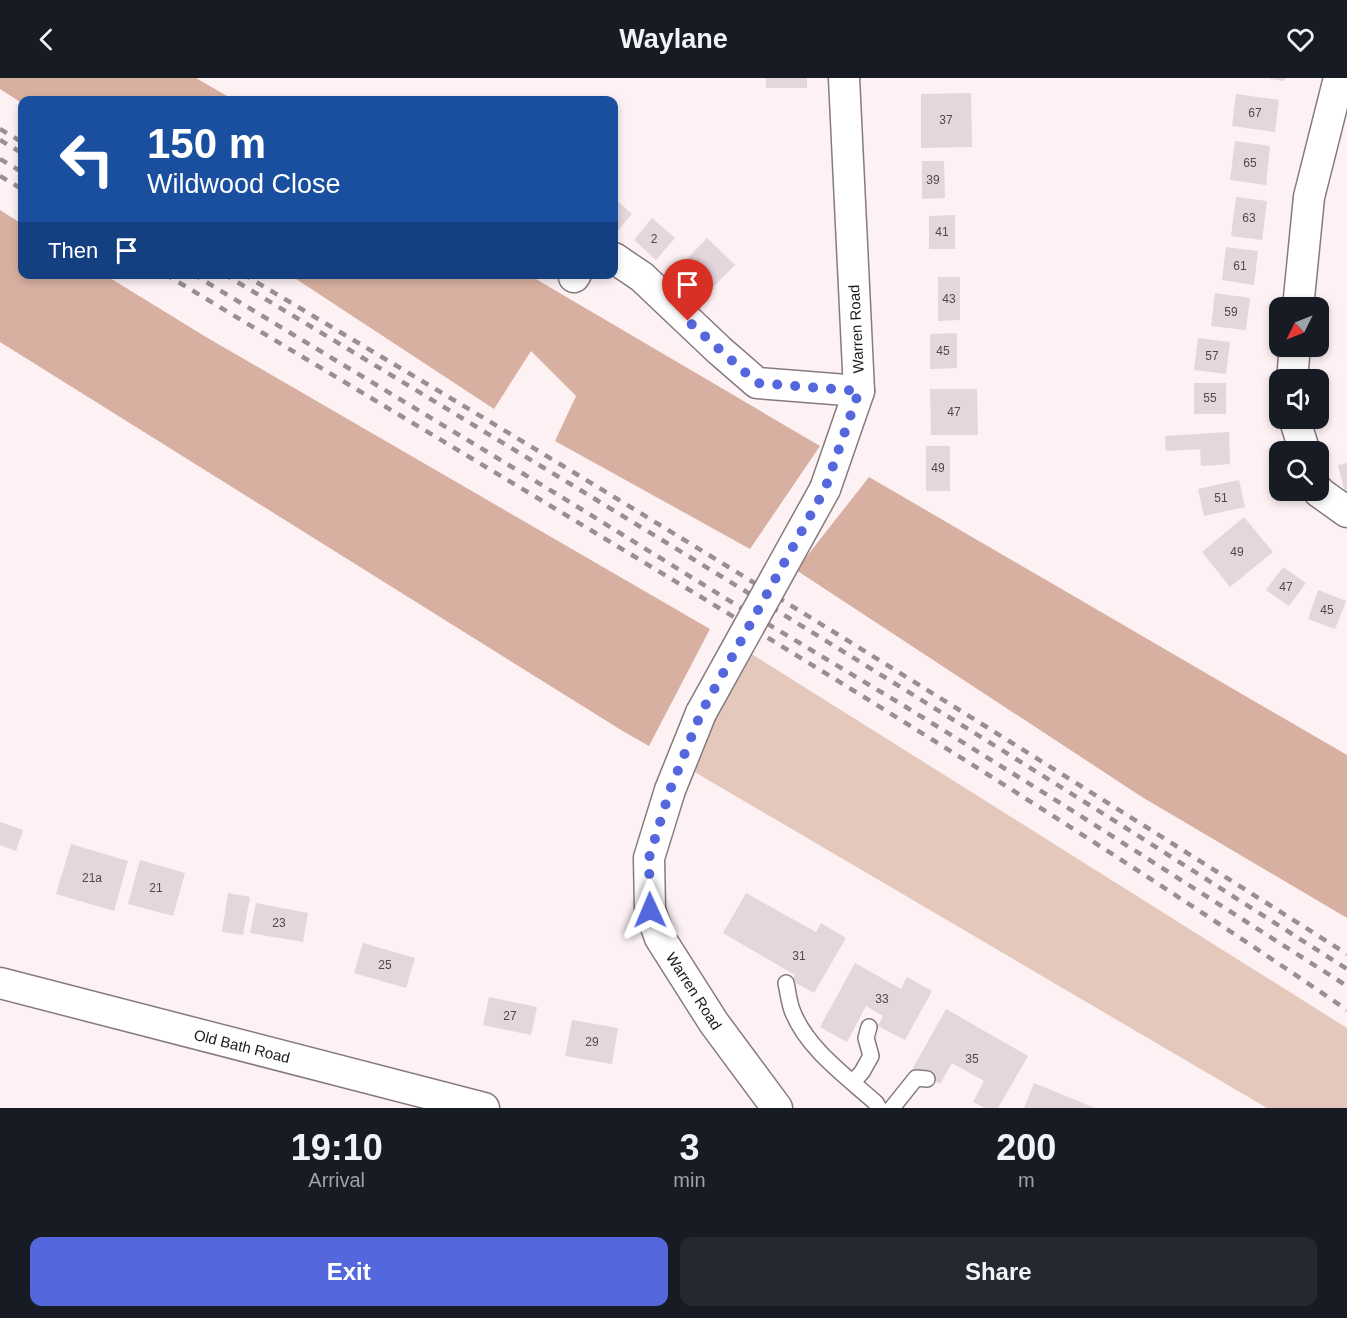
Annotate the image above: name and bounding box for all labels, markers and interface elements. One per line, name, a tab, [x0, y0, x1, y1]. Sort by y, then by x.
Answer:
icon: back	[30, 23, 63, 56]
icon: heart	[1284, 23, 1317, 56]
text: Waylane	[619, 24, 728, 54]
house number: 67	[1248, 106, 1262, 120]
house number: 37	[939, 113, 953, 127]
icon: left	[48, 120, 126, 198]
text: 150 m	[147, 120, 266, 167]
house number: 65	[1243, 156, 1257, 170]
text: Wildwood Close	[147, 169, 341, 199]
house number: 39	[926, 173, 940, 187]
house number: 63	[1242, 211, 1256, 225]
house number: 41	[935, 225, 949, 239]
house number: 2	[651, 232, 658, 246]
icon: arrive	[110, 234, 143, 267]
text: Then	[48, 238, 98, 263]
pin	[662, 259, 713, 321]
house number: 61	[1233, 259, 1247, 273]
icon: arrive	[671, 268, 704, 301]
street label: Warren Road	[845, 284, 867, 374]
house number: 43	[942, 292, 956, 306]
north arrow	[1269, 297, 1329, 357]
map controls	[1269, 297, 1329, 501]
house number: 59	[1224, 305, 1238, 319]
house number: 45	[936, 344, 950, 358]
house number: 57	[1205, 349, 1219, 363]
button: sound	[1269, 369, 1329, 429]
house number: 55	[1203, 391, 1217, 405]
house number: 47	[947, 405, 961, 419]
button: search	[1269, 441, 1329, 501]
house number: 49	[931, 461, 945, 475]
house number: 51	[1214, 491, 1228, 505]
house number: 49	[1230, 545, 1244, 559]
house number: 47	[1279, 580, 1293, 594]
house number: 45	[1320, 603, 1334, 617]
house number: 21a	[82, 871, 102, 885]
position arrow	[618, 878, 682, 942]
house number: 21	[149, 881, 163, 895]
house number: 23	[272, 916, 286, 930]
street label: Warren Road	[663, 949, 725, 1033]
house number: 31	[792, 949, 806, 963]
house number: 25	[378, 958, 392, 972]
house number: 33	[875, 992, 889, 1006]
house number: 27	[503, 1009, 517, 1023]
street label: Old Bath Road	[192, 1026, 292, 1066]
house number: 29	[585, 1035, 599, 1049]
house number: 35	[965, 1052, 979, 1066]
text: 19:10	[291, 1127, 383, 1168]
text: 3	[679, 1127, 699, 1168]
text: 200	[996, 1127, 1056, 1168]
text: Arrival	[308, 1169, 365, 1191]
text: min	[673, 1169, 706, 1191]
text: m	[1018, 1169, 1035, 1191]
button: Exit	[30, 1237, 668, 1306]
button: Share	[680, 1237, 1317, 1306]

